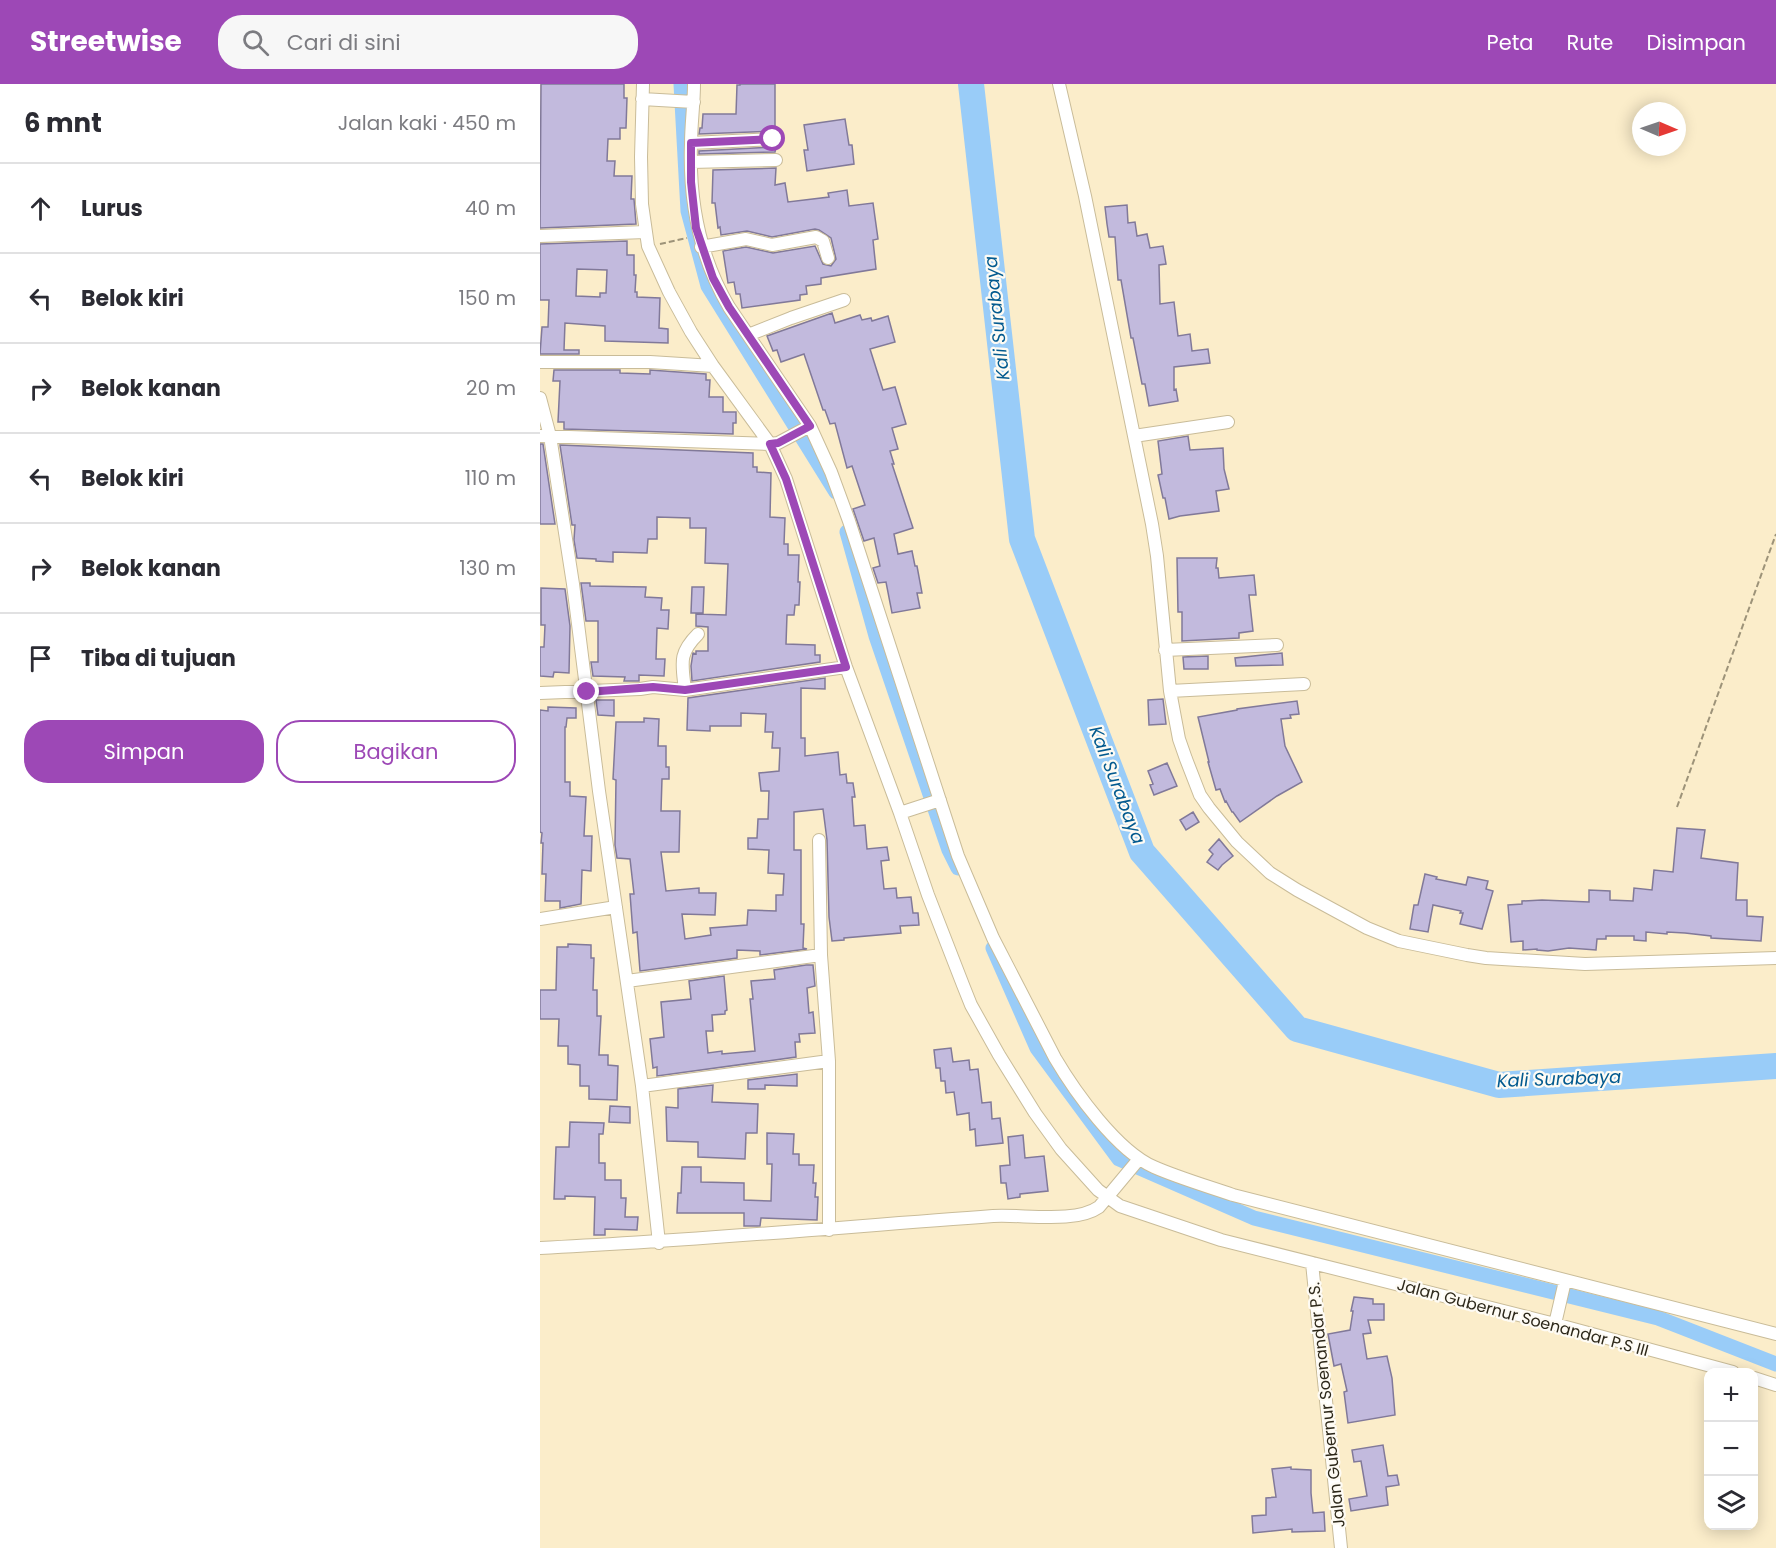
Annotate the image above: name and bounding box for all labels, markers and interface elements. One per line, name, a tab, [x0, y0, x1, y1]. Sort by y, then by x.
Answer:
search box	[218, 15, 638, 69]
text: Streetwise	[30, 22, 182, 61]
icon: search	[239, 26, 272, 59]
text: Cari di sini	[287, 27, 401, 58]
text: Peta	[1486, 28, 1534, 57]
text: Rute	[1567, 28, 1613, 57]
text: Disimpan	[1646, 28, 1746, 57]
north arrow	[1632, 102, 1686, 156]
text: 6 mnt	[24, 105, 102, 141]
text: Jalan kaki · 450 m	[338, 109, 516, 137]
route start	[759, 125, 785, 151]
icon: ahead	[24, 192, 57, 225]
text: Lurus	[81, 193, 143, 224]
text: 40 m	[465, 194, 516, 222]
water label: Kali Surabaya	[978, 255, 1015, 381]
icon: left	[24, 282, 57, 315]
text: Belok kiri	[81, 283, 184, 314]
text: 150 m	[459, 284, 516, 312]
icon: right	[24, 372, 57, 405]
text: Belok kanan	[81, 373, 221, 404]
text: 20 m	[466, 374, 516, 402]
icon: left	[24, 462, 57, 495]
text: Belok kiri	[81, 463, 184, 494]
text: 110 m	[465, 464, 516, 492]
icon: right	[24, 552, 57, 585]
text: Belok kanan	[81, 553, 221, 584]
text: 130 m	[459, 554, 516, 582]
icon: arrive	[24, 642, 57, 675]
text: Tiba di tujuan	[81, 643, 236, 674]
route end	[573, 678, 599, 704]
button: Simpan	[24, 720, 264, 783]
button: Bagikan	[276, 720, 516, 783]
water label: Kali Surabaya	[1083, 722, 1151, 848]
water label: Kali Surabaya	[1496, 1064, 1622, 1093]
street label: Jalan Gubernur Soenandar P.S III	[1395, 1273, 1651, 1362]
street label: Jalan Gubernur Soenandar P.S.	[1302, 1281, 1351, 1529]
map controls	[1704, 1368, 1758, 1530]
button: +	[1704, 1368, 1758, 1422]
button: −	[1704, 1422, 1758, 1476]
button: layers	[1704, 1476, 1758, 1530]

